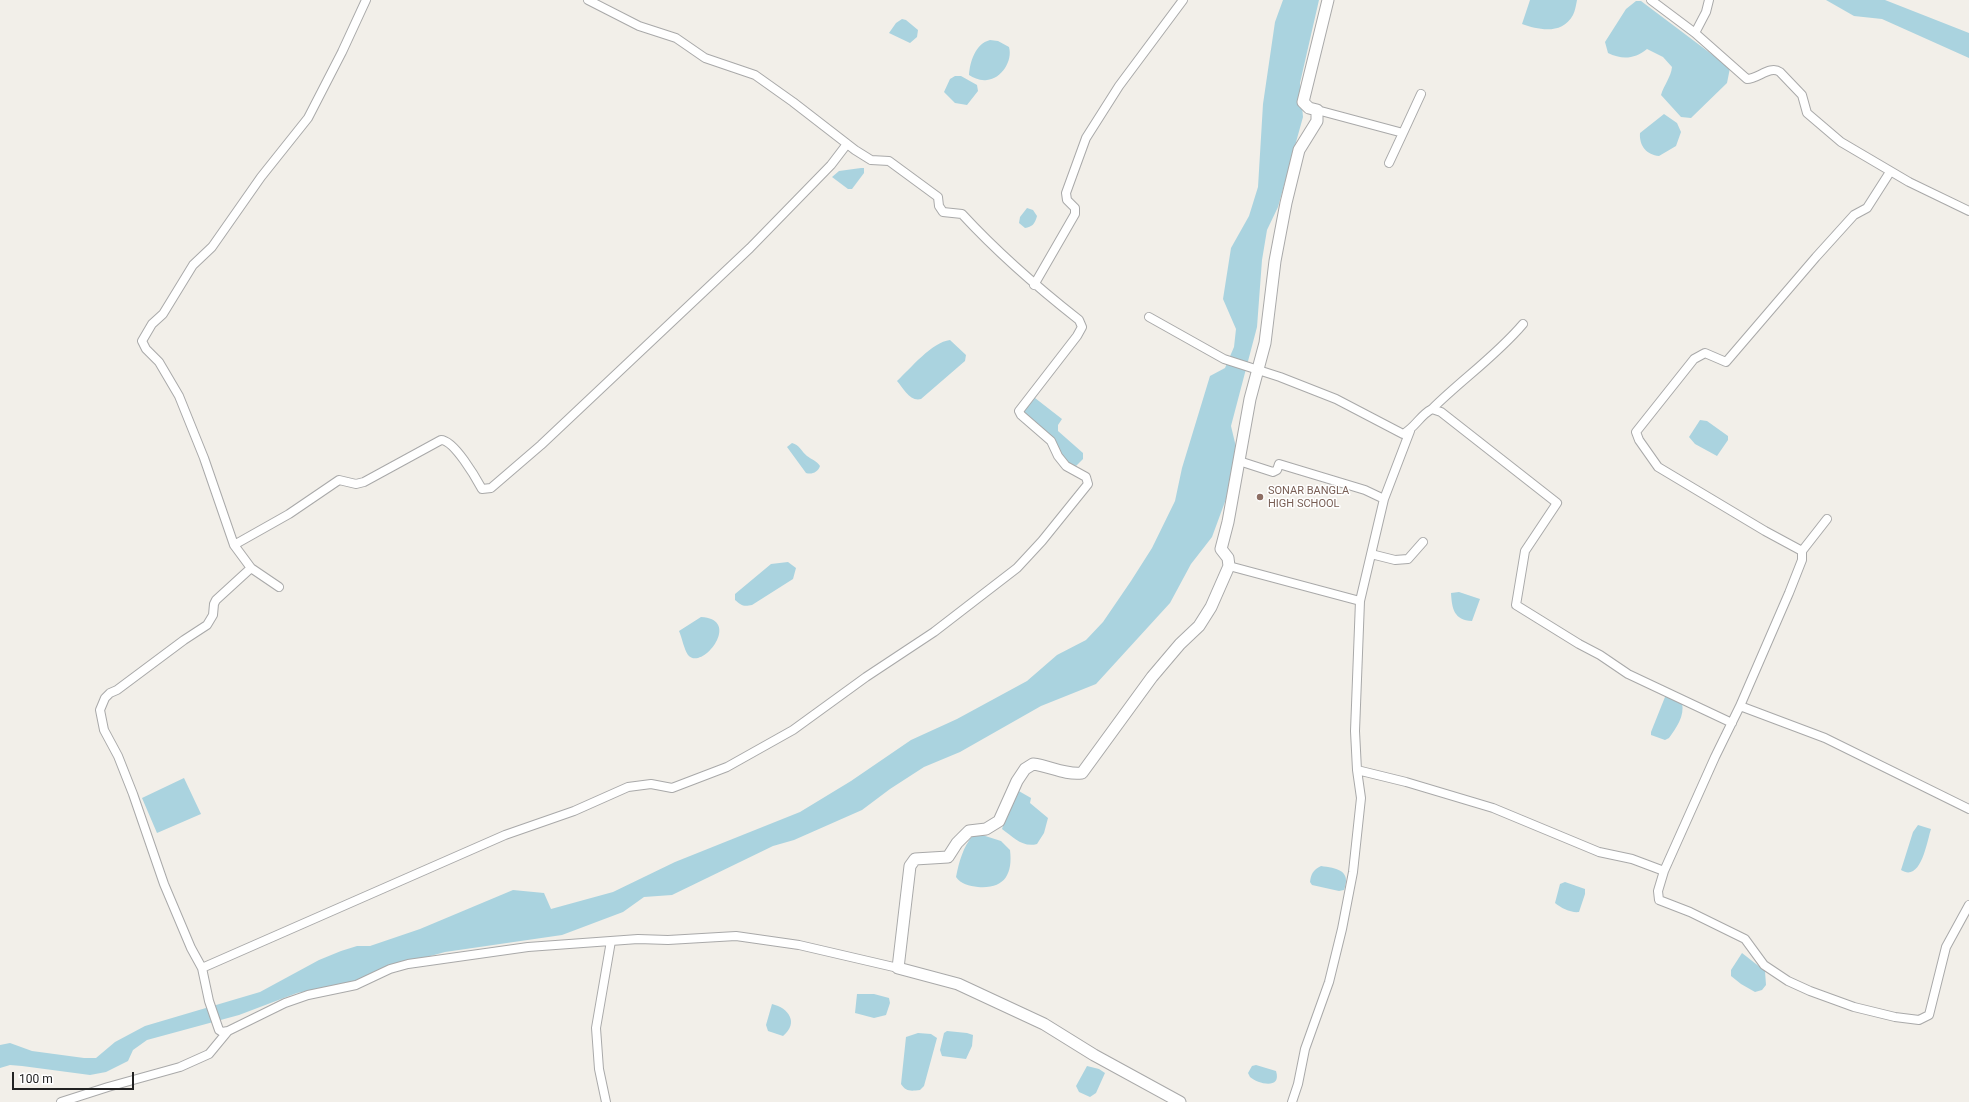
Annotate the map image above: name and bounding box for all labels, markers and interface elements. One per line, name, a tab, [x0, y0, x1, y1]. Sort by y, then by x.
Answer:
place label: SONAR BANGLA HIGH SCHOOL	[1268, 484, 1349, 510]
marker: SONAR BANGLA HIGH SCHOOL	[1255, 492, 1265, 502]
scale bar	[14, 1064, 136, 1090]
text: 100 m	[19, 1072, 53, 1086]

